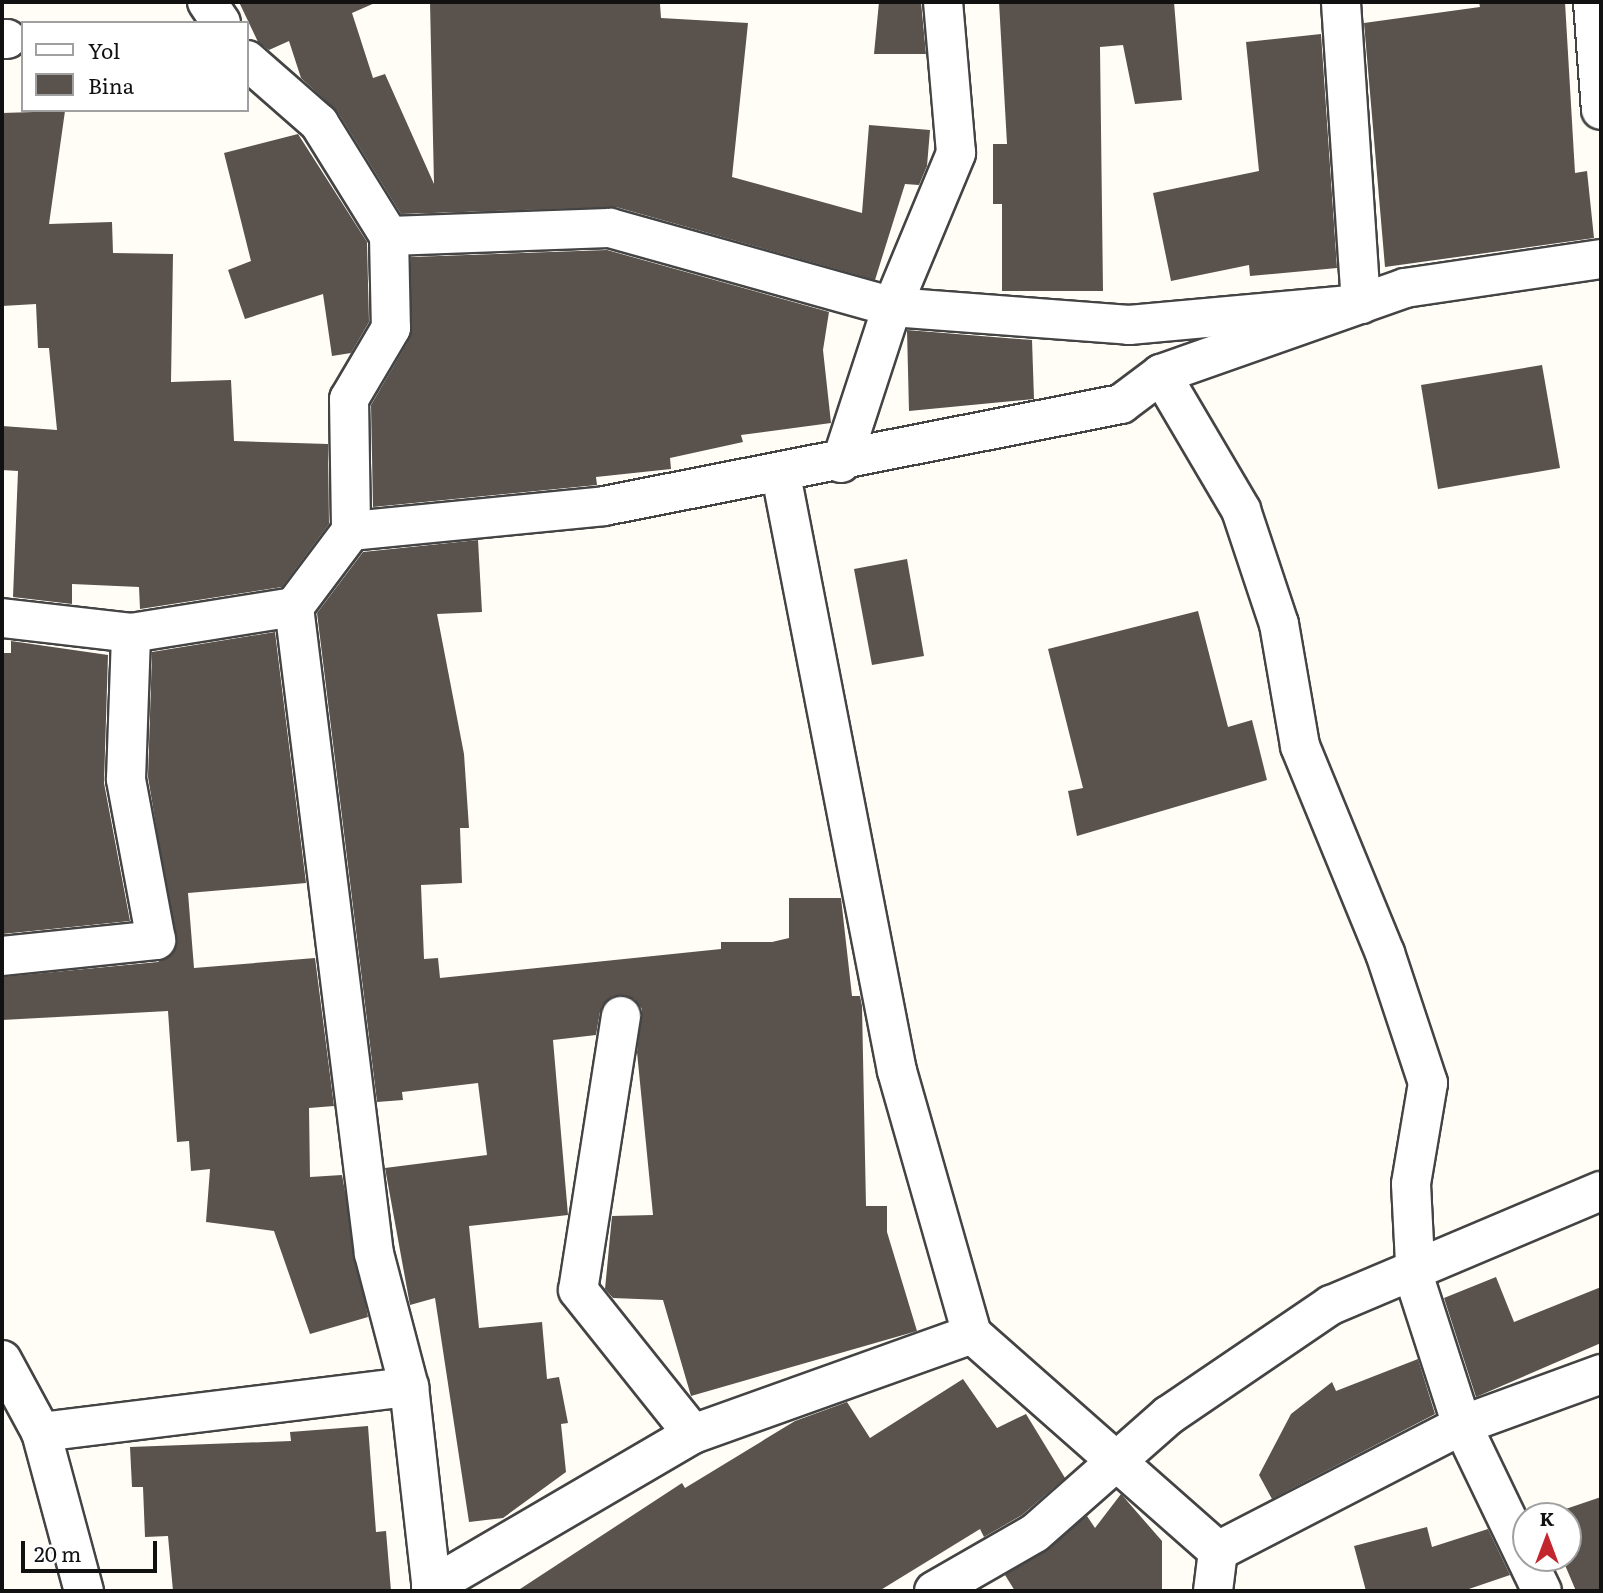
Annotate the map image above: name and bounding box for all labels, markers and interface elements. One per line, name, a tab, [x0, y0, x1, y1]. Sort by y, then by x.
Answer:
legend	[21, 21, 248, 112]
text: Yol	[88, 34, 120, 65]
text: Bina	[88, 69, 134, 100]
north arrow	[1512, 1502, 1582, 1572]
text: K	[1540, 1504, 1554, 1532]
scale bar	[24, 1526, 161, 1570]
text: 20 m	[34, 1537, 81, 1568]

